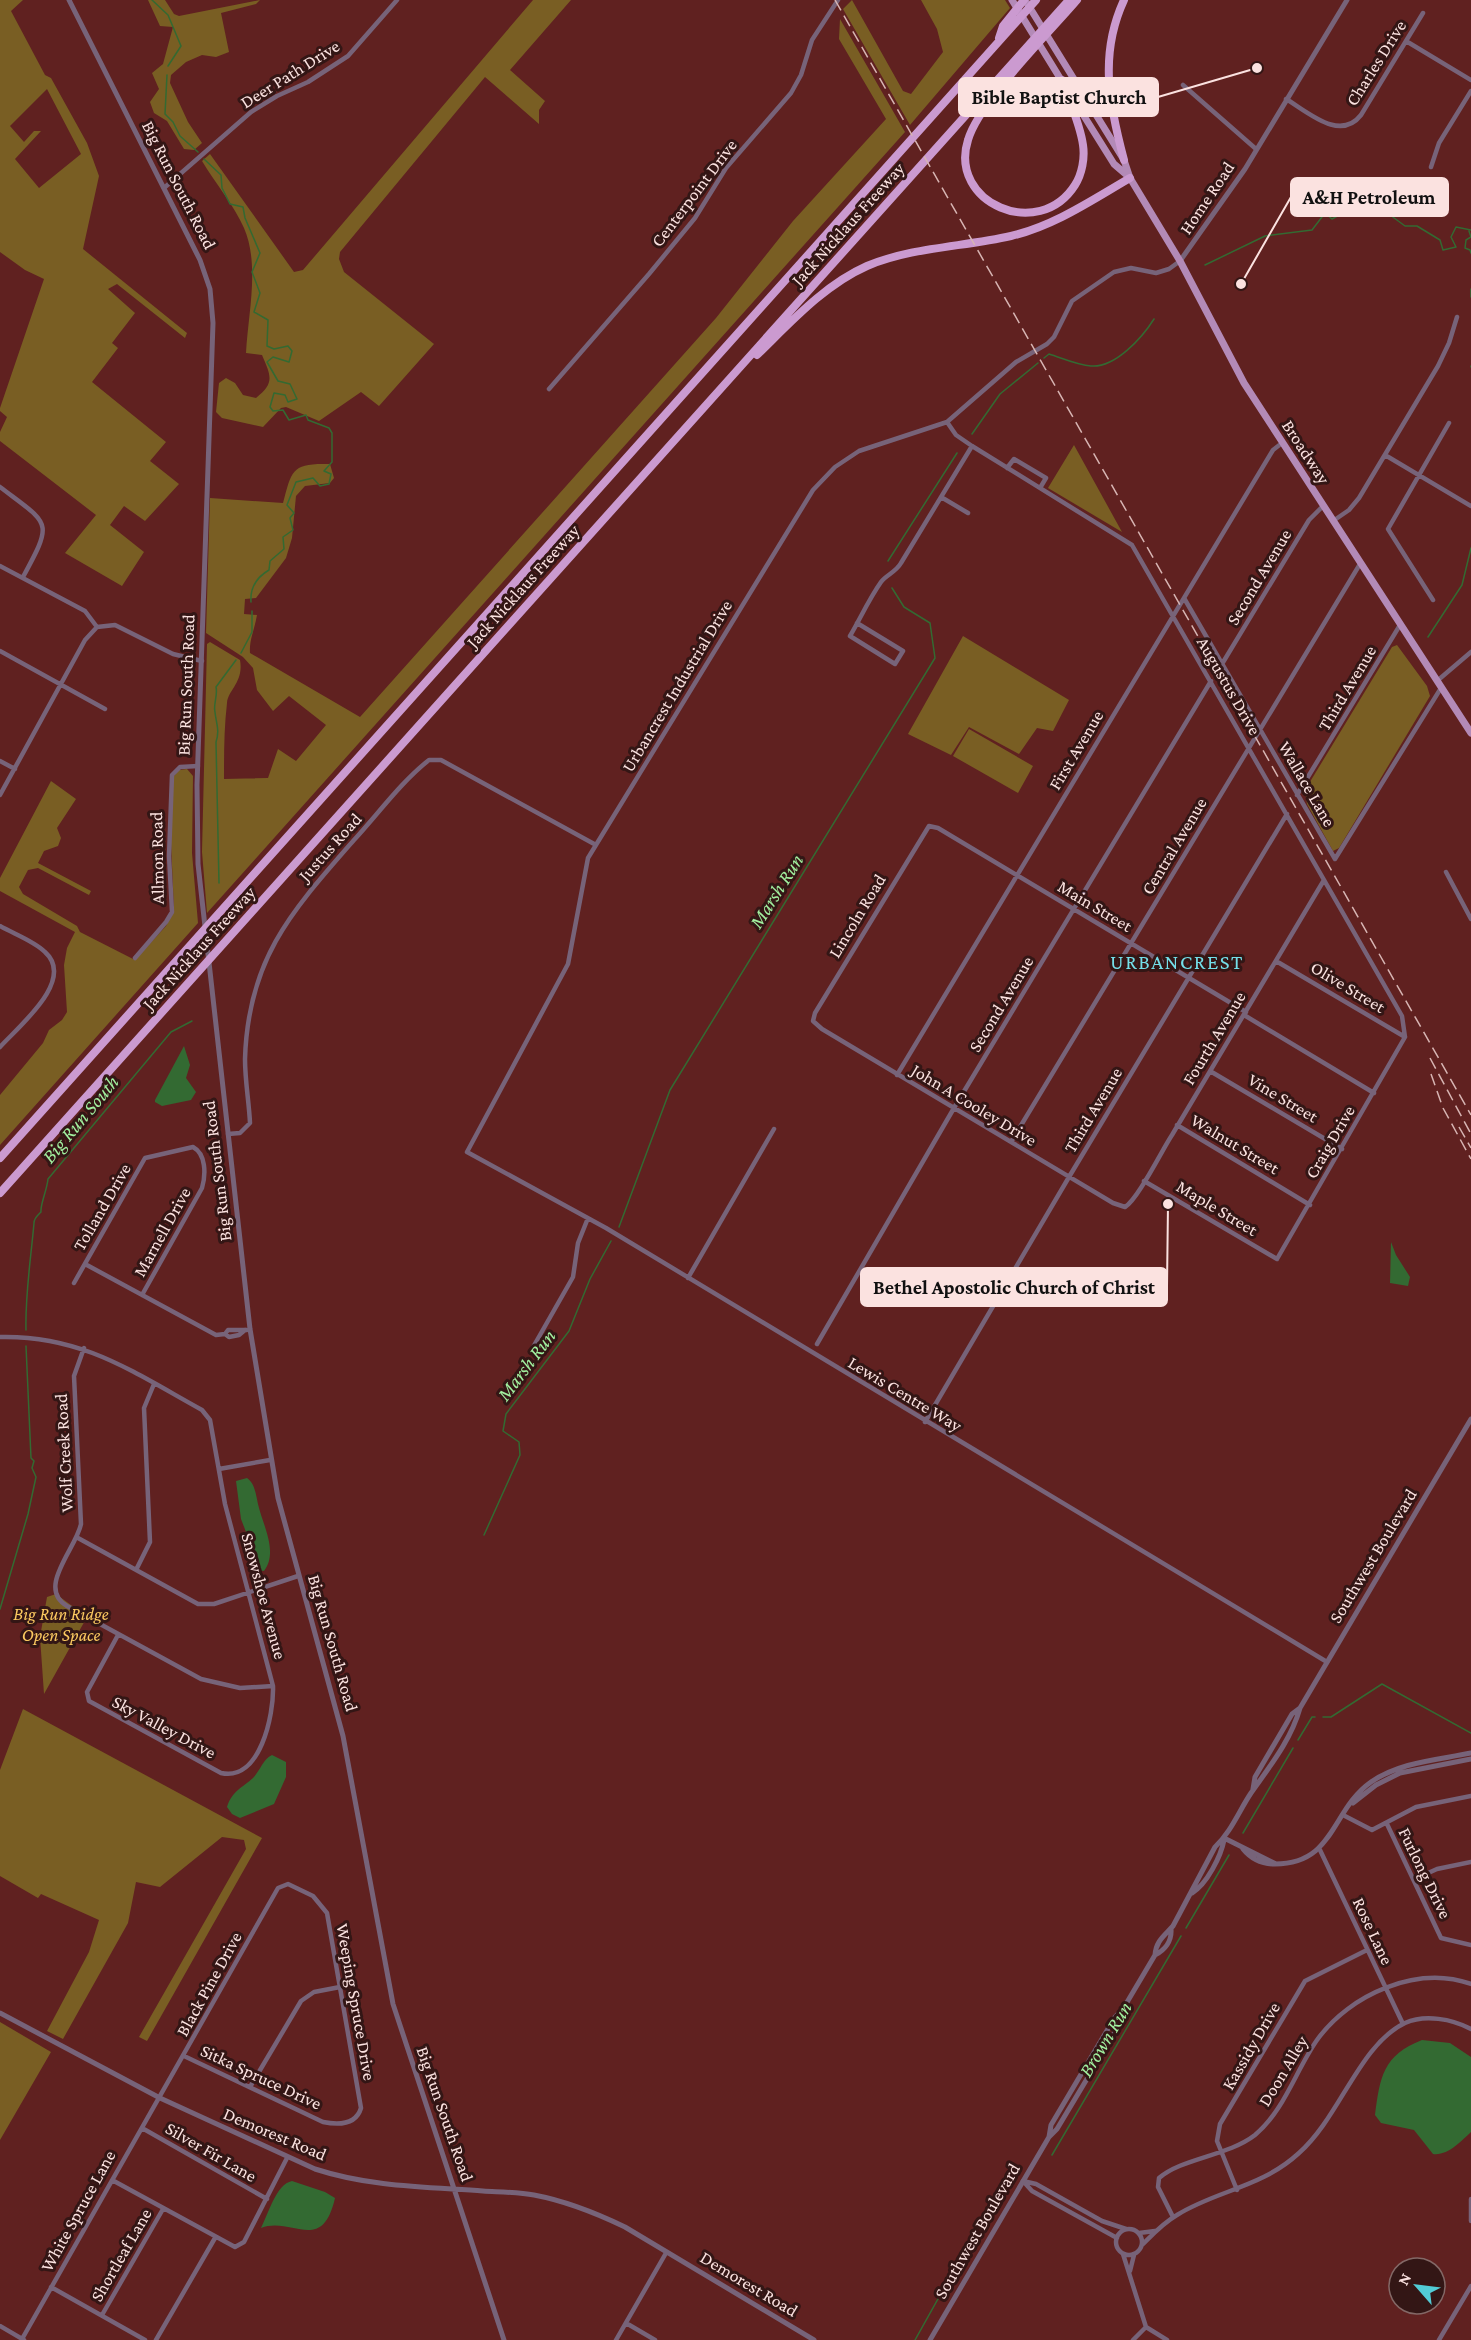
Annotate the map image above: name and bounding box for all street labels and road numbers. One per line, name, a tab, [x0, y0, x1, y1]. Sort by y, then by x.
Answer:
street label: Charles Drive	[1342, 16, 1410, 109]
street label: Deer Path Drive	[237, 36, 343, 112]
street label: Big Run South Road	[138, 117, 220, 253]
street label: Centerpoint Drive	[647, 135, 741, 251]
street label: Jack Nicklaus Freeway	[786, 158, 909, 291]
street label: Home Road	[1176, 158, 1239, 238]
street label: Broadway	[1278, 416, 1334, 488]
street label: Jack Nicklaus Freeway	[461, 520, 584, 653]
street label: Second Avenue	[1223, 525, 1295, 629]
street label: Urbancrest Industrial Drive	[618, 596, 736, 776]
street label: Big Run South Road	[174, 613, 198, 756]
street label: Augustus Drive	[1193, 633, 1265, 739]
street label: Third Avenue	[1314, 642, 1380, 734]
street label: First Avenue	[1044, 707, 1108, 793]
street label: Wallace Lane	[1274, 738, 1340, 830]
street label: Central Avenue	[1137, 794, 1211, 898]
street label: Justus Road	[293, 809, 366, 887]
street label: Allmon Road	[146, 811, 168, 904]
street label: Lincoln Road	[824, 870, 890, 961]
street label: Main Street	[1054, 876, 1137, 937]
street label: Jack Nicklaus Freeway	[137, 882, 260, 1015]
street label: Second Avenue	[965, 952, 1037, 1056]
street label: Olive Street	[1307, 957, 1390, 1018]
street label: Fourth Avenue	[1178, 988, 1250, 1088]
street label: John A Cooley Drive	[906, 1059, 1040, 1150]
street label: Third Avenue	[1060, 1064, 1126, 1156]
street label: Vine Street	[1244, 1069, 1322, 1127]
street label: Big Run South Road	[198, 1099, 236, 1242]
street label: Craig Drive	[1301, 1102, 1359, 1182]
street label: Walnut Street	[1187, 1110, 1284, 1179]
street label: Tolland Drive	[69, 1160, 135, 1254]
street label: Maple Street	[1173, 1176, 1262, 1241]
street label: Marnell Drive	[129, 1184, 195, 1280]
street label: Lewis Centre Way	[845, 1352, 966, 1436]
street label: Wolf Creek Road	[51, 1393, 77, 1513]
street label: Southwest Boulevard	[1325, 1485, 1421, 1627]
street label: Snowshoe Avenue	[238, 1531, 291, 1661]
street label: Big Run South Road	[304, 1572, 362, 1714]
street label: Sky Valley Drive	[109, 1691, 219, 1763]
street label: Furlong Drive	[1394, 1824, 1456, 1922]
street label: Rose Lane	[1349, 1894, 1397, 1968]
street label: Weeping Spruce Drive	[332, 1922, 380, 2082]
street label: Black Pine Drive	[172, 1928, 246, 2040]
street label: Kassidy Drive	[1218, 1999, 1284, 2093]
street label: Doon Alley	[1254, 2031, 1312, 2110]
street label: Sitka Spruce Drive	[197, 2040, 325, 2114]
street label: Big Run South Road	[413, 2044, 478, 2185]
street label: Demorest Road	[220, 2103, 330, 2165]
street label: Silver Fir Lane	[162, 2118, 260, 2186]
street label: White Spruce Lane	[36, 2147, 120, 2275]
street label: Southwest Boulevard	[930, 2159, 1024, 2302]
street label: Shortleaf Lane	[86, 2205, 156, 2305]
street label: Demorest Road	[697, 2247, 802, 2321]

